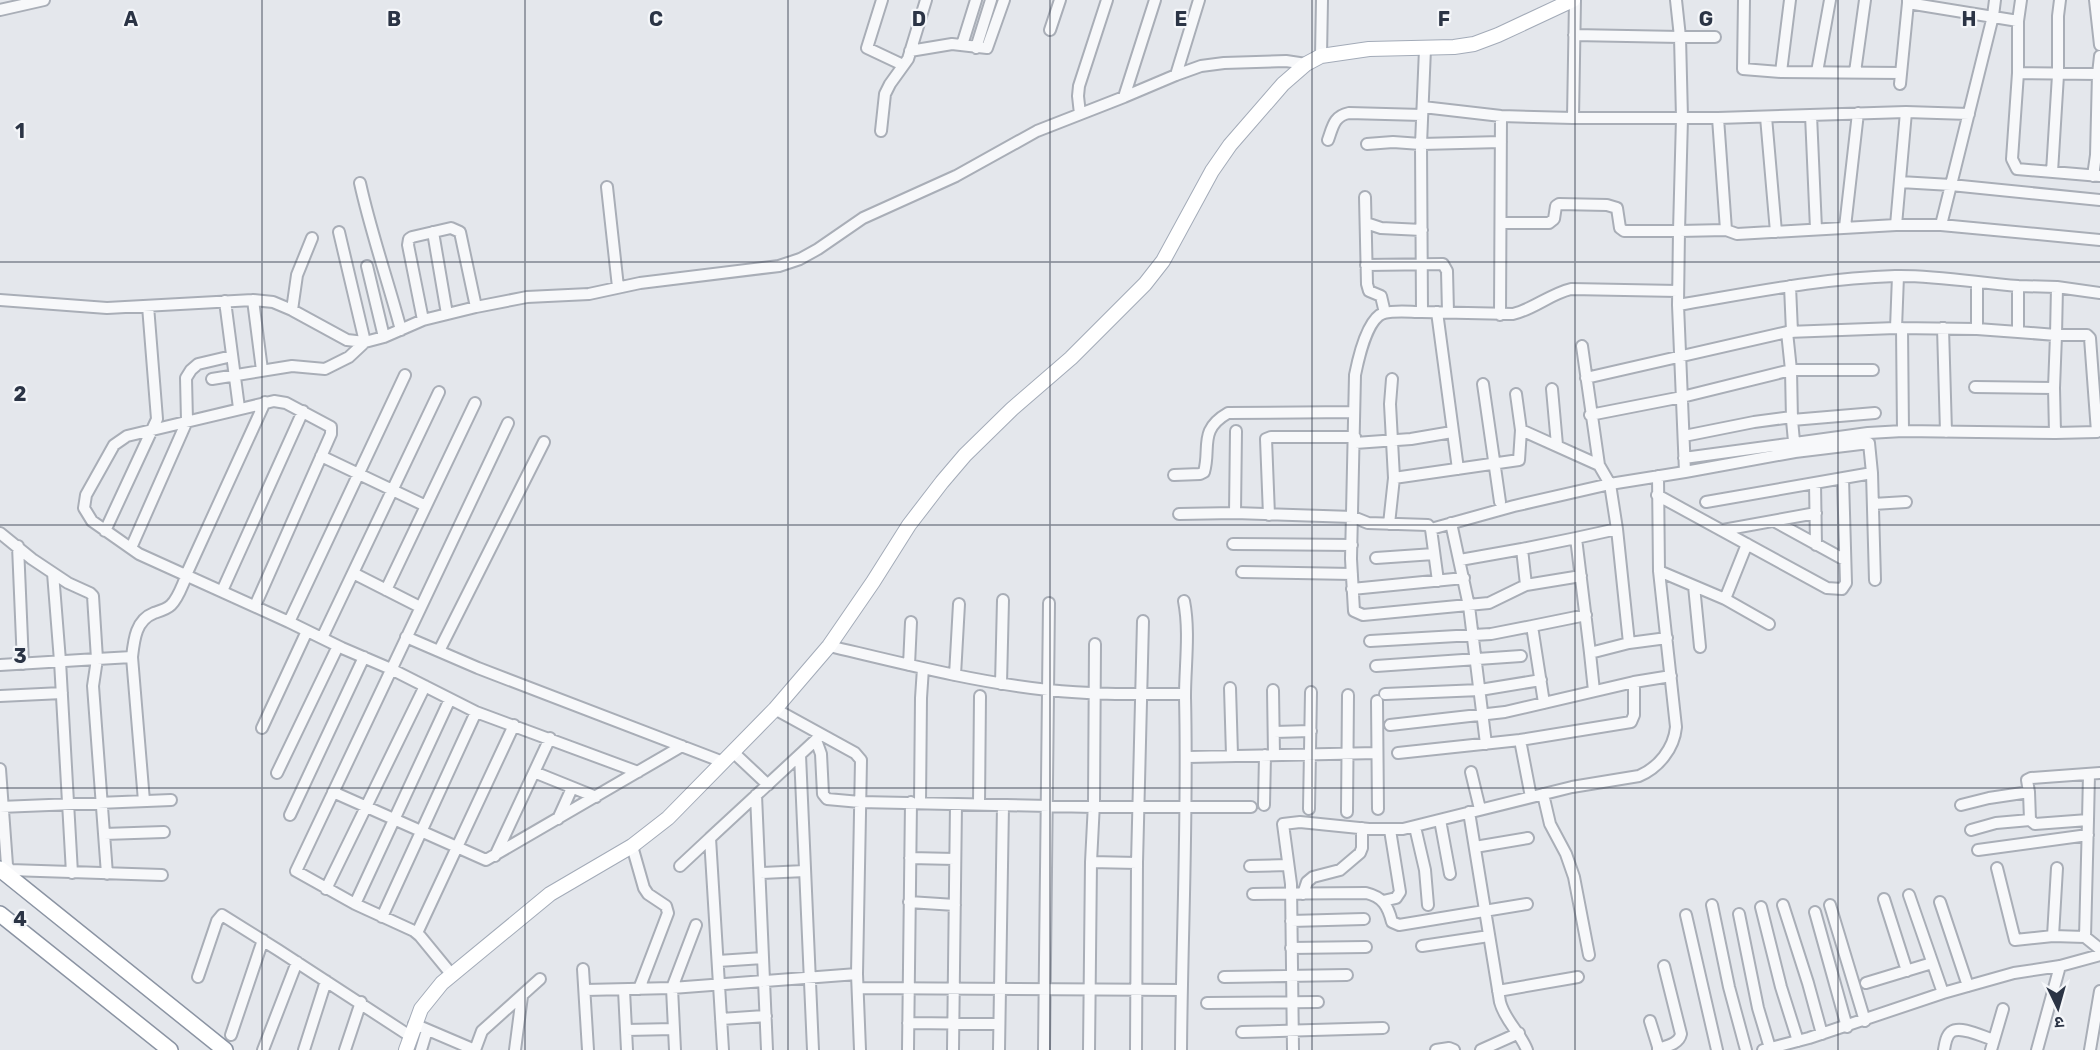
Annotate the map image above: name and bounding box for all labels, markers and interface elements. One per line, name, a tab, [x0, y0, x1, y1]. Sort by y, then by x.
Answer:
text: A	[124, 7, 139, 31]
text: B	[387, 7, 401, 31]
text: C	[649, 7, 663, 31]
text: D	[912, 7, 926, 31]
text: E	[1175, 7, 1187, 31]
text: F	[1438, 7, 1450, 31]
text: G	[1699, 7, 1713, 31]
text: H	[1962, 7, 1976, 31]
text: 1	[15, 119, 25, 143]
text: 2	[14, 382, 27, 406]
text: 3	[13, 644, 27, 668]
text: 4	[13, 907, 27, 931]
north arrow	[2028, 978, 2088, 1038]
text: उ	[2053, 1013, 2065, 1032]

